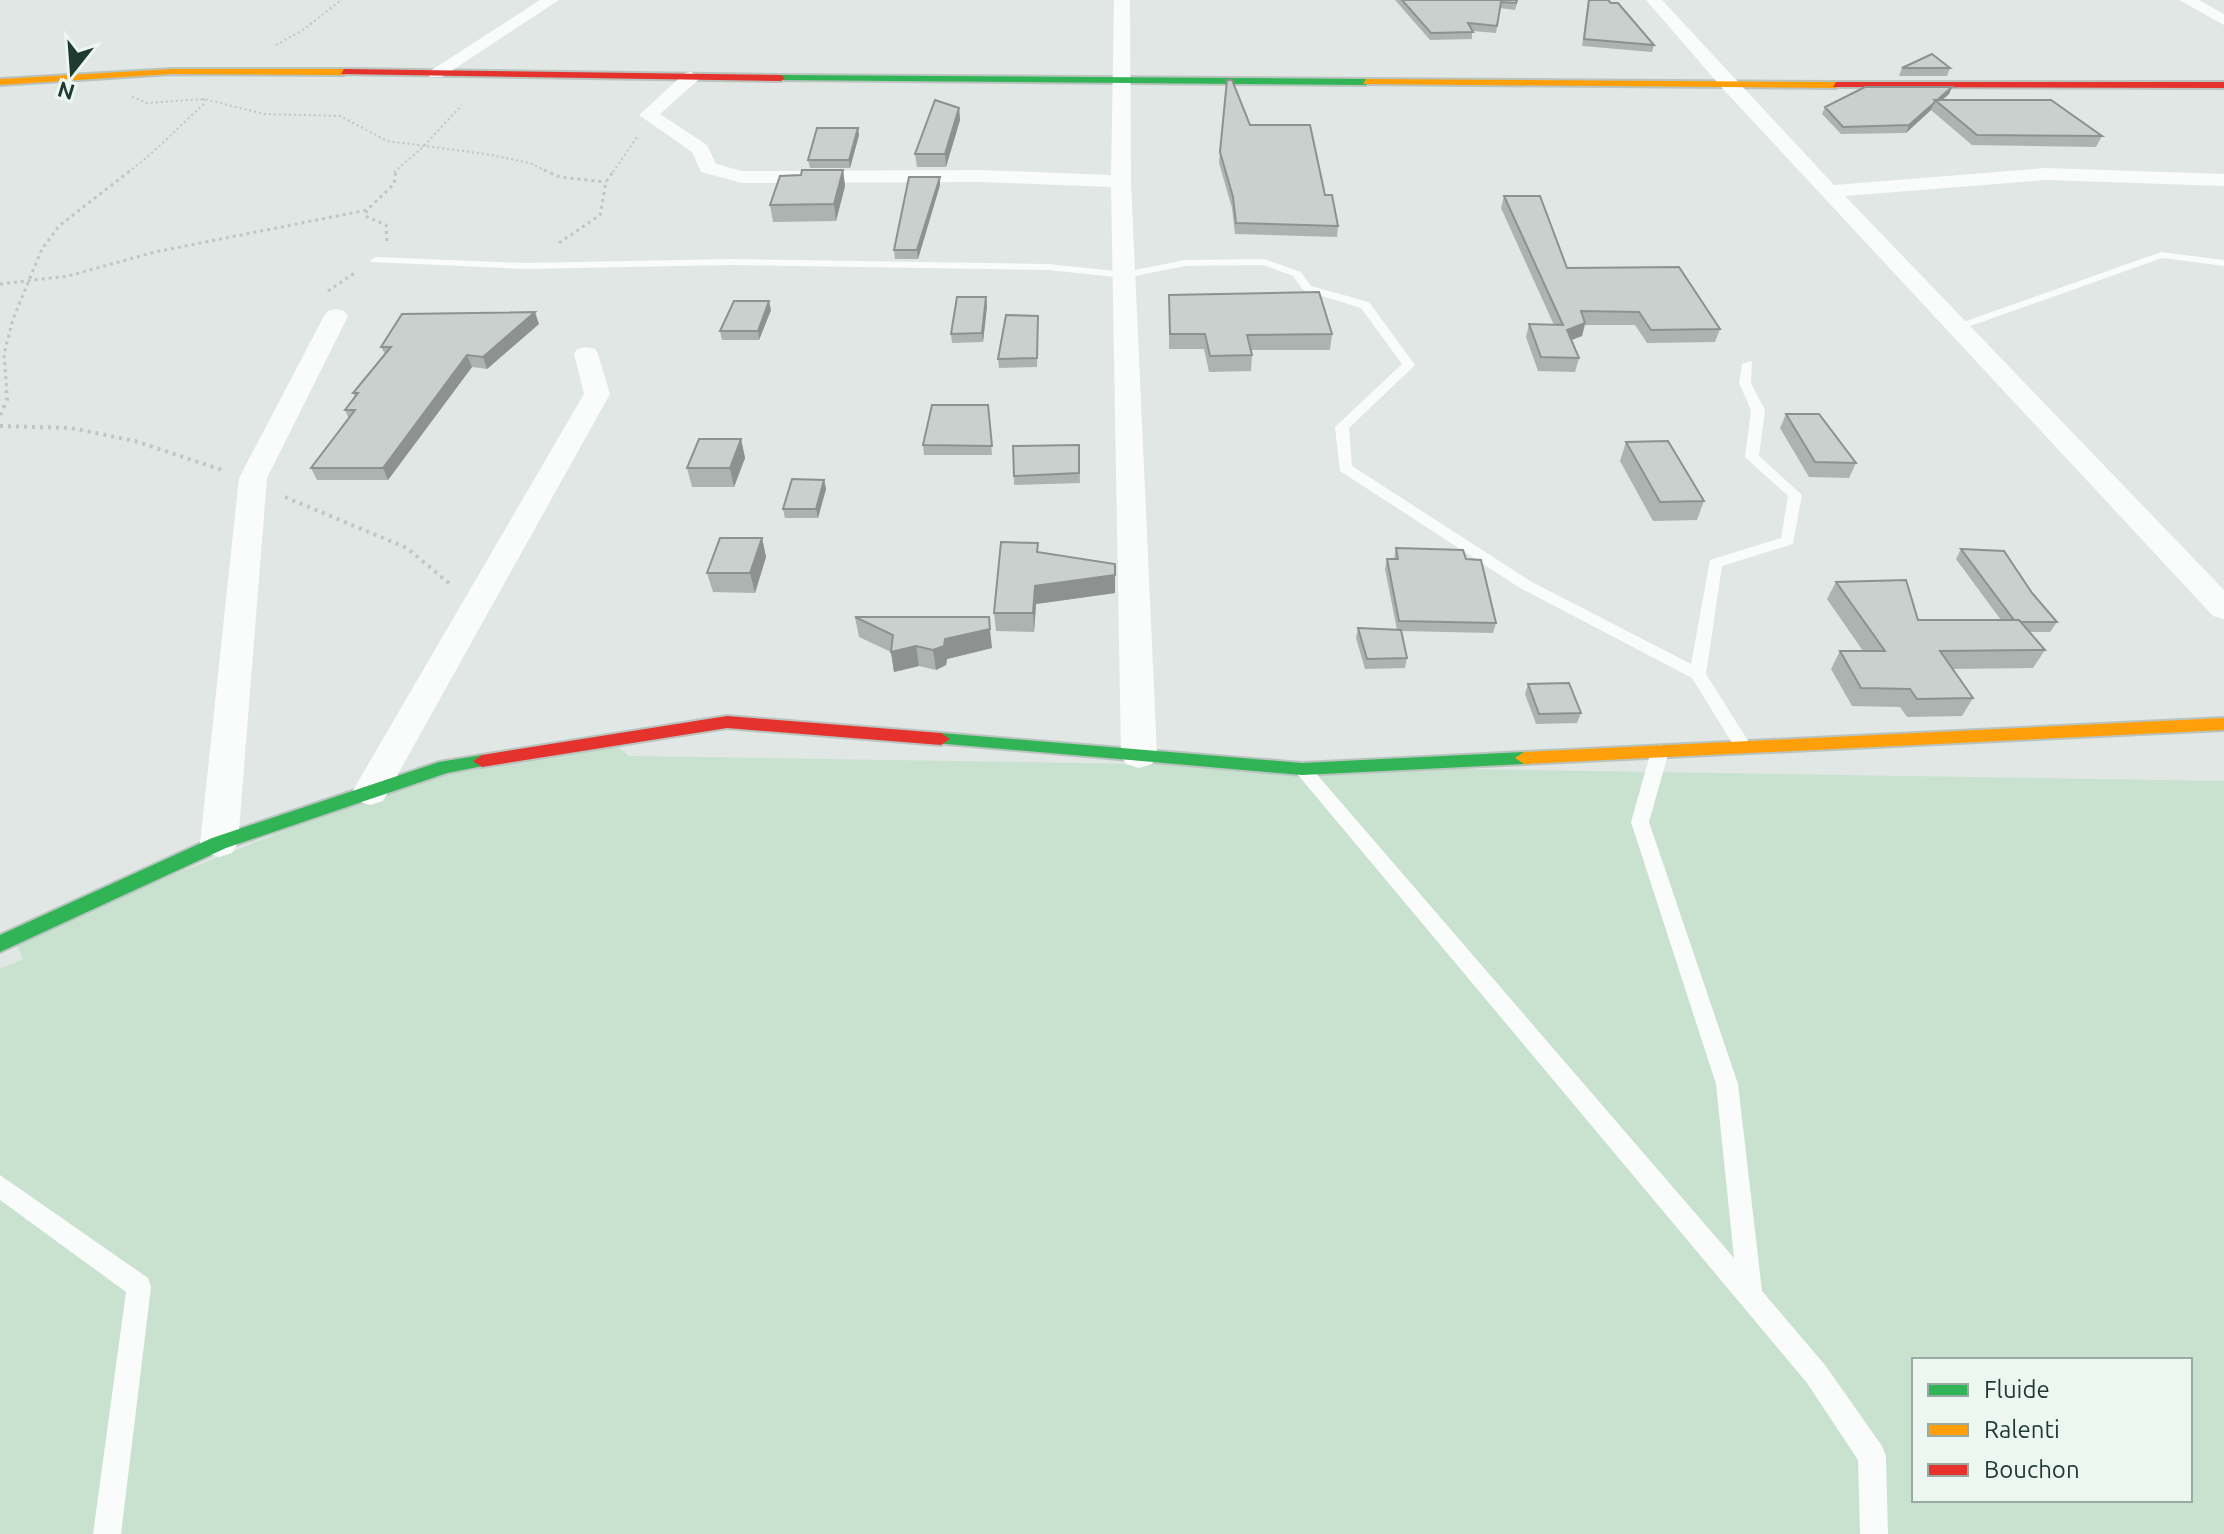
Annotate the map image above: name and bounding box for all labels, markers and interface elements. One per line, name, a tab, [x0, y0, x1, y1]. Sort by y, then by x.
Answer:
north arrow	[32, 32, 112, 112]
text: N	[54, 77, 78, 106]
legend	[1912, 1358, 2192, 1502]
text: Fluide	[1984, 1376, 2050, 1403]
text: Ralenti	[1984, 1416, 2060, 1443]
text: Bouchon	[1984, 1456, 2080, 1483]

